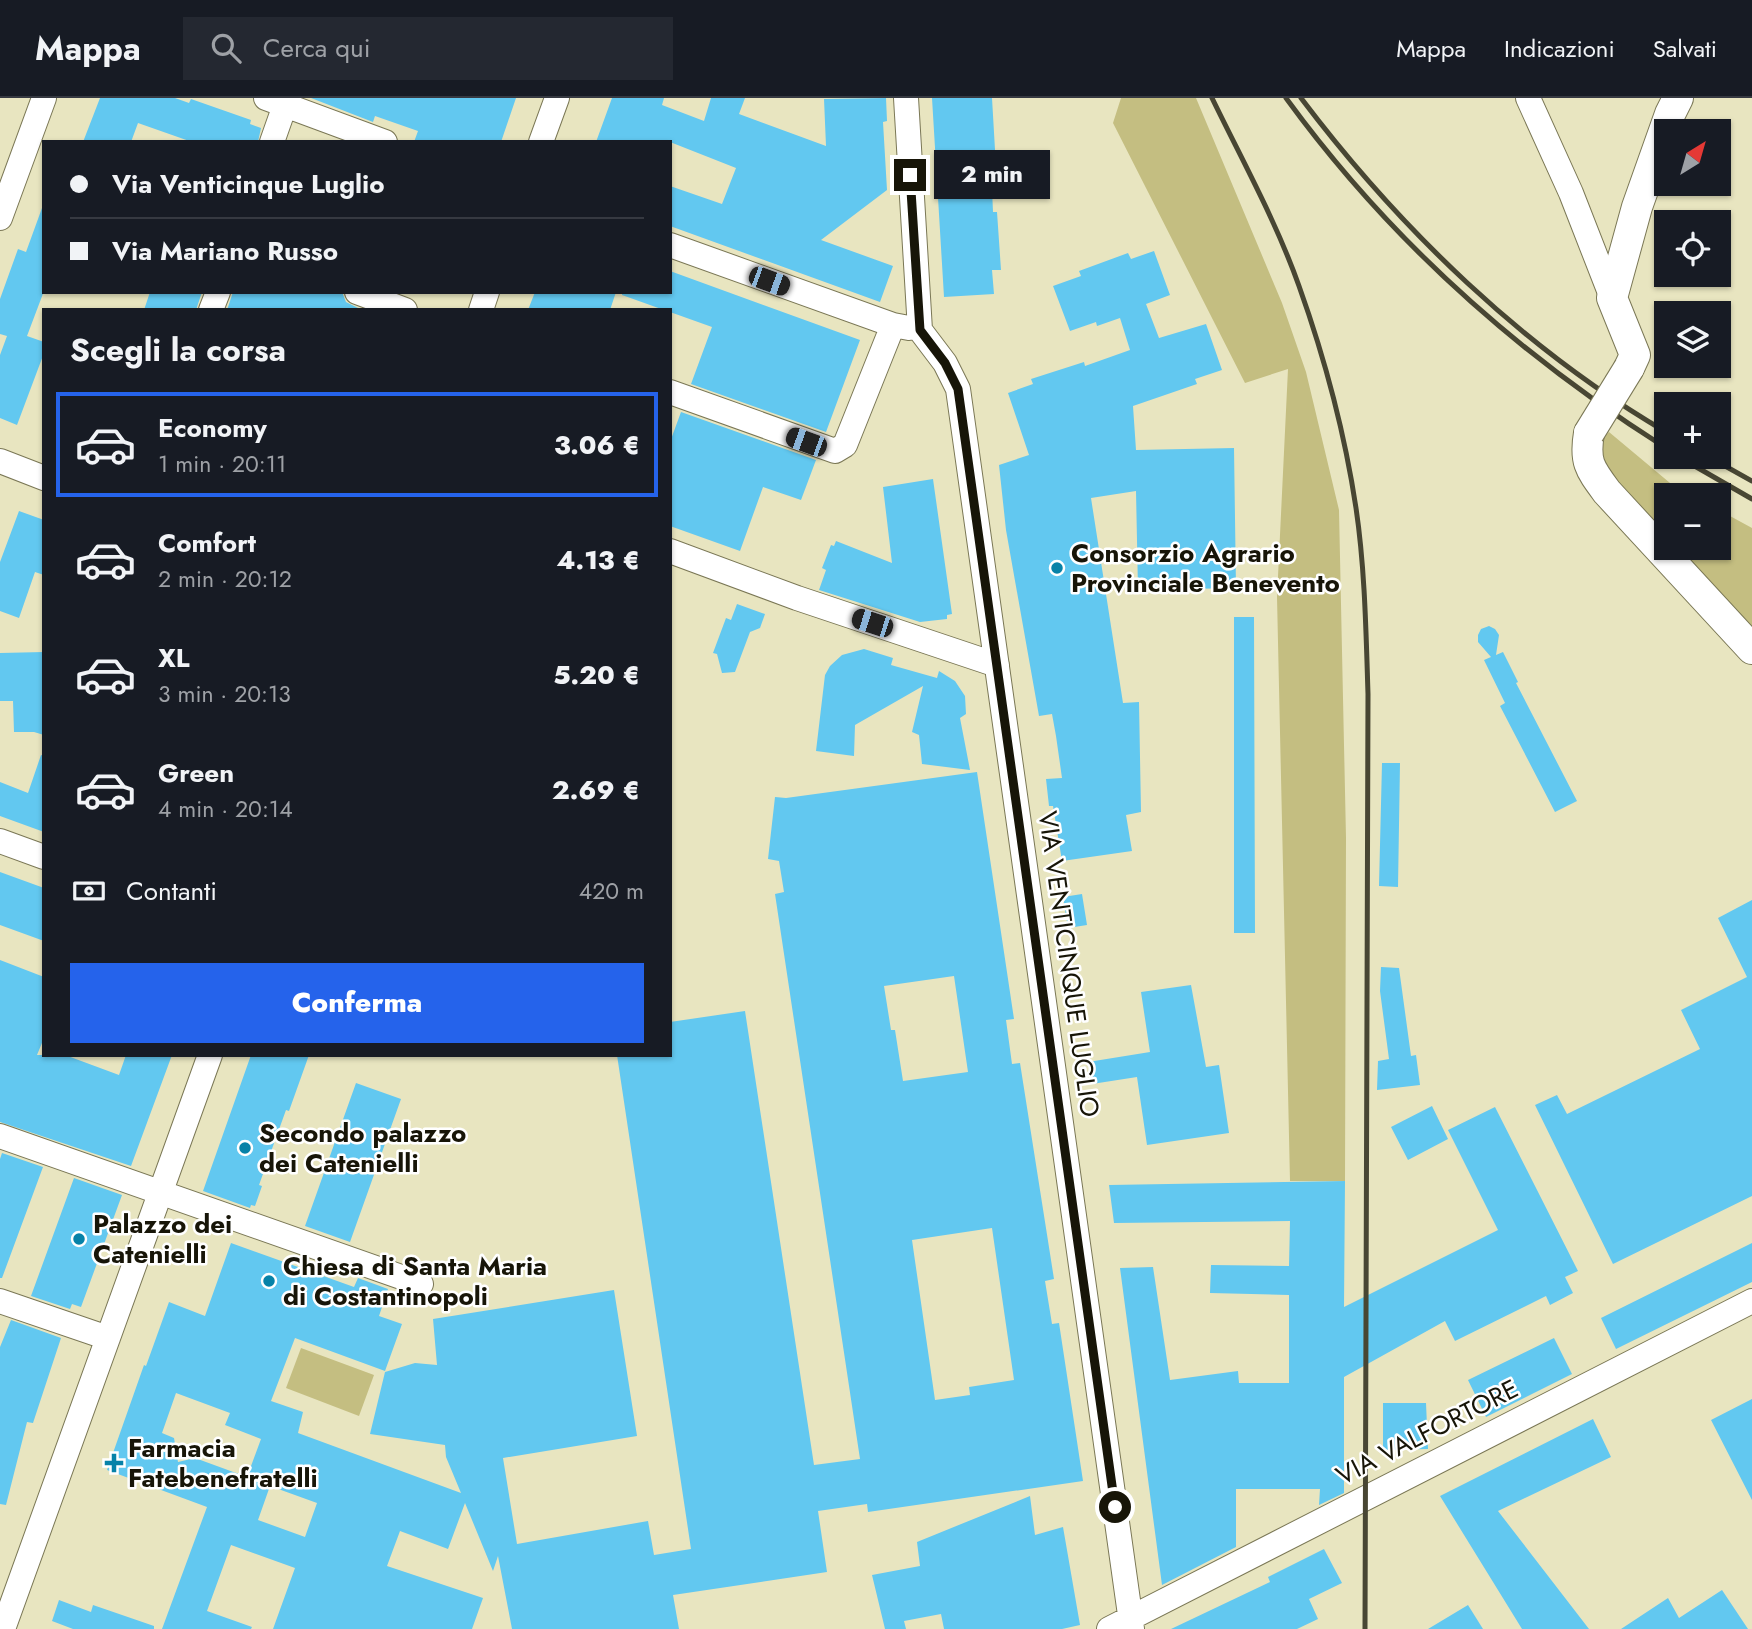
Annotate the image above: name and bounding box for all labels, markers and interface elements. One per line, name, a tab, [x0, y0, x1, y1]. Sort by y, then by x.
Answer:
search box	[183, 17, 673, 80]
text: Mappa	[35, 25, 141, 72]
icon: search	[207, 29, 245, 67]
text: Cerca qui	[263, 29, 370, 67]
text: Mappa	[1396, 31, 1466, 66]
text: Indicazioni	[1504, 31, 1615, 66]
text: Salvati	[1653, 31, 1717, 66]
north arrow	[1654, 119, 1731, 196]
map controls	[1654, 119, 1731, 560]
callout: 2 min	[934, 150, 1050, 200]
text: 2 min	[961, 157, 1023, 191]
route end	[894, 159, 926, 191]
text: Via Venticinque Luglio	[112, 165, 385, 203]
button: locate	[1654, 210, 1731, 287]
text: Via Mariano Russo	[112, 232, 338, 270]
car	[746, 264, 793, 298]
button: layers	[1654, 301, 1731, 378]
text: Scegli la corsa	[70, 327, 286, 373]
button: +	[1654, 392, 1731, 469]
text: Economy	[158, 409, 267, 447]
icon: car	[74, 413, 137, 476]
car	[783, 425, 830, 459]
text: 3.06 €	[554, 426, 640, 464]
text: 1 min · 20:11	[158, 447, 286, 481]
button: −	[1654, 483, 1731, 560]
text: Comfort	[158, 524, 256, 562]
icon: car	[74, 528, 137, 591]
place label: Consorzio Agrario Provinciale Benevento	[1071, 534, 1340, 602]
text: 4.13 €	[557, 541, 640, 579]
marker: Consorzio Agrario Provinciale Benevento	[1049, 560, 1065, 576]
text: 2 min · 20:12	[158, 562, 292, 596]
car	[849, 607, 896, 639]
text: XL	[158, 639, 190, 677]
icon: car	[74, 643, 137, 706]
text: 5.20 €	[553, 656, 640, 694]
text: 3 min · 20:13	[158, 677, 291, 711]
text: Green	[158, 754, 234, 792]
icon: car	[74, 758, 137, 821]
text: 2.69 €	[552, 771, 640, 809]
text: 4 min · 20:14	[158, 792, 293, 826]
street label: VIA VENTICINQUE LUGLIO	[1029, 809, 1109, 1119]
icon: cash	[70, 872, 108, 910]
text: Contanti	[126, 872, 217, 910]
text: 420 m	[579, 874, 644, 908]
button: Conferma	[70, 963, 644, 1043]
place label: Secondo palazzo dei Catenielli	[259, 1114, 466, 1182]
marker: Secondo palazzo dei Catenielli	[237, 1140, 253, 1156]
place label: Palazzo dei Catenielli	[93, 1205, 232, 1273]
marker: Palazzo dei Catenielli	[71, 1231, 87, 1247]
place label: Chiesa di Santa Maria di Costantinopoli	[283, 1247, 547, 1315]
marker: Chiesa di Santa Maria di Costantinopoli	[261, 1273, 277, 1289]
street label: VIA VALFORTORE	[1329, 1370, 1525, 1494]
place label: Farmacia Fatebenefratelli	[128, 1429, 318, 1497]
marker: Farmacia Fatebenefratelli	[106, 1455, 122, 1471]
route start	[1099, 1491, 1131, 1523]

